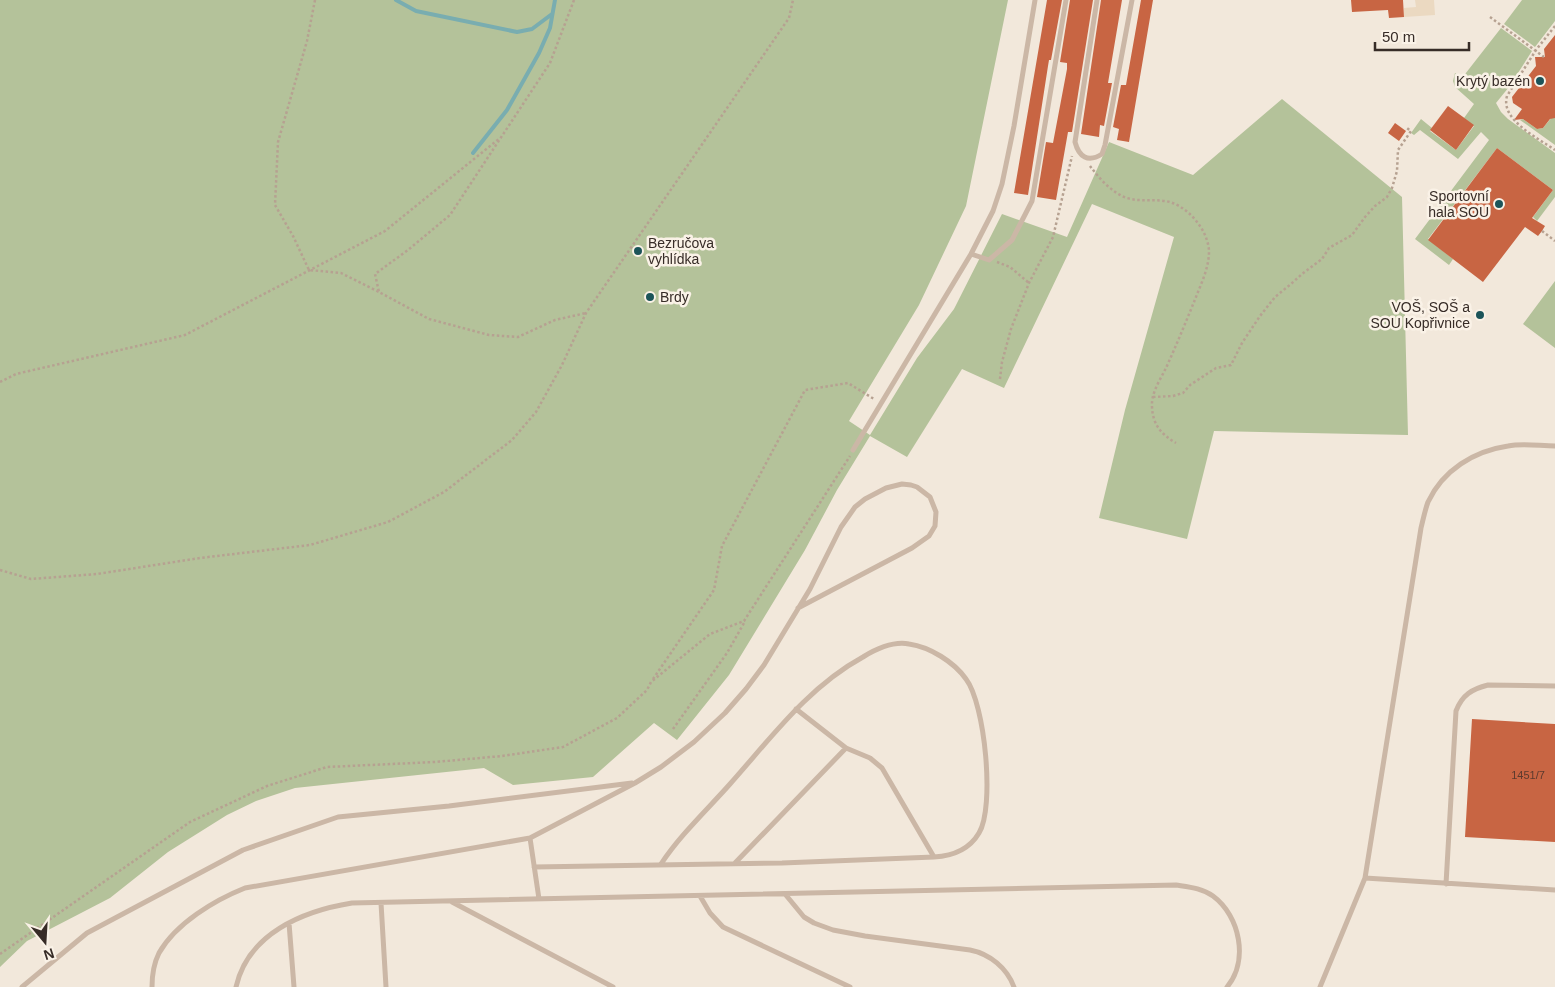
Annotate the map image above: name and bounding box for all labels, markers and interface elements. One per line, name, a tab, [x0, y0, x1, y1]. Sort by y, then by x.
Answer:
scale bar	[1375, 20, 1469, 52]
text: 50 m	[1382, 28, 1415, 45]
place label: Krytý bazén	[1456, 73, 1530, 89]
marker: Krytý bazén	[1534, 75, 1546, 87]
place label: Sportovní hala SOU	[1428, 188, 1489, 220]
marker: Sportovní hala SOU	[1493, 198, 1505, 210]
place label: Bezručova vyhlídka	[648, 235, 714, 267]
marker: Bezručova vyhlídka	[632, 245, 644, 257]
place label: Brdy	[660, 289, 689, 305]
marker: Brdy	[644, 291, 656, 303]
place label: VOŠ, SOŠ a SOU Kopřivnice	[1370, 299, 1470, 331]
marker: VOŠ, SOŠ a SOU Kopřivnice	[1474, 309, 1486, 321]
house number: 1451/7	[1511, 769, 1545, 781]
north arrow	[20, 917, 70, 967]
text: N	[42, 945, 56, 964]

